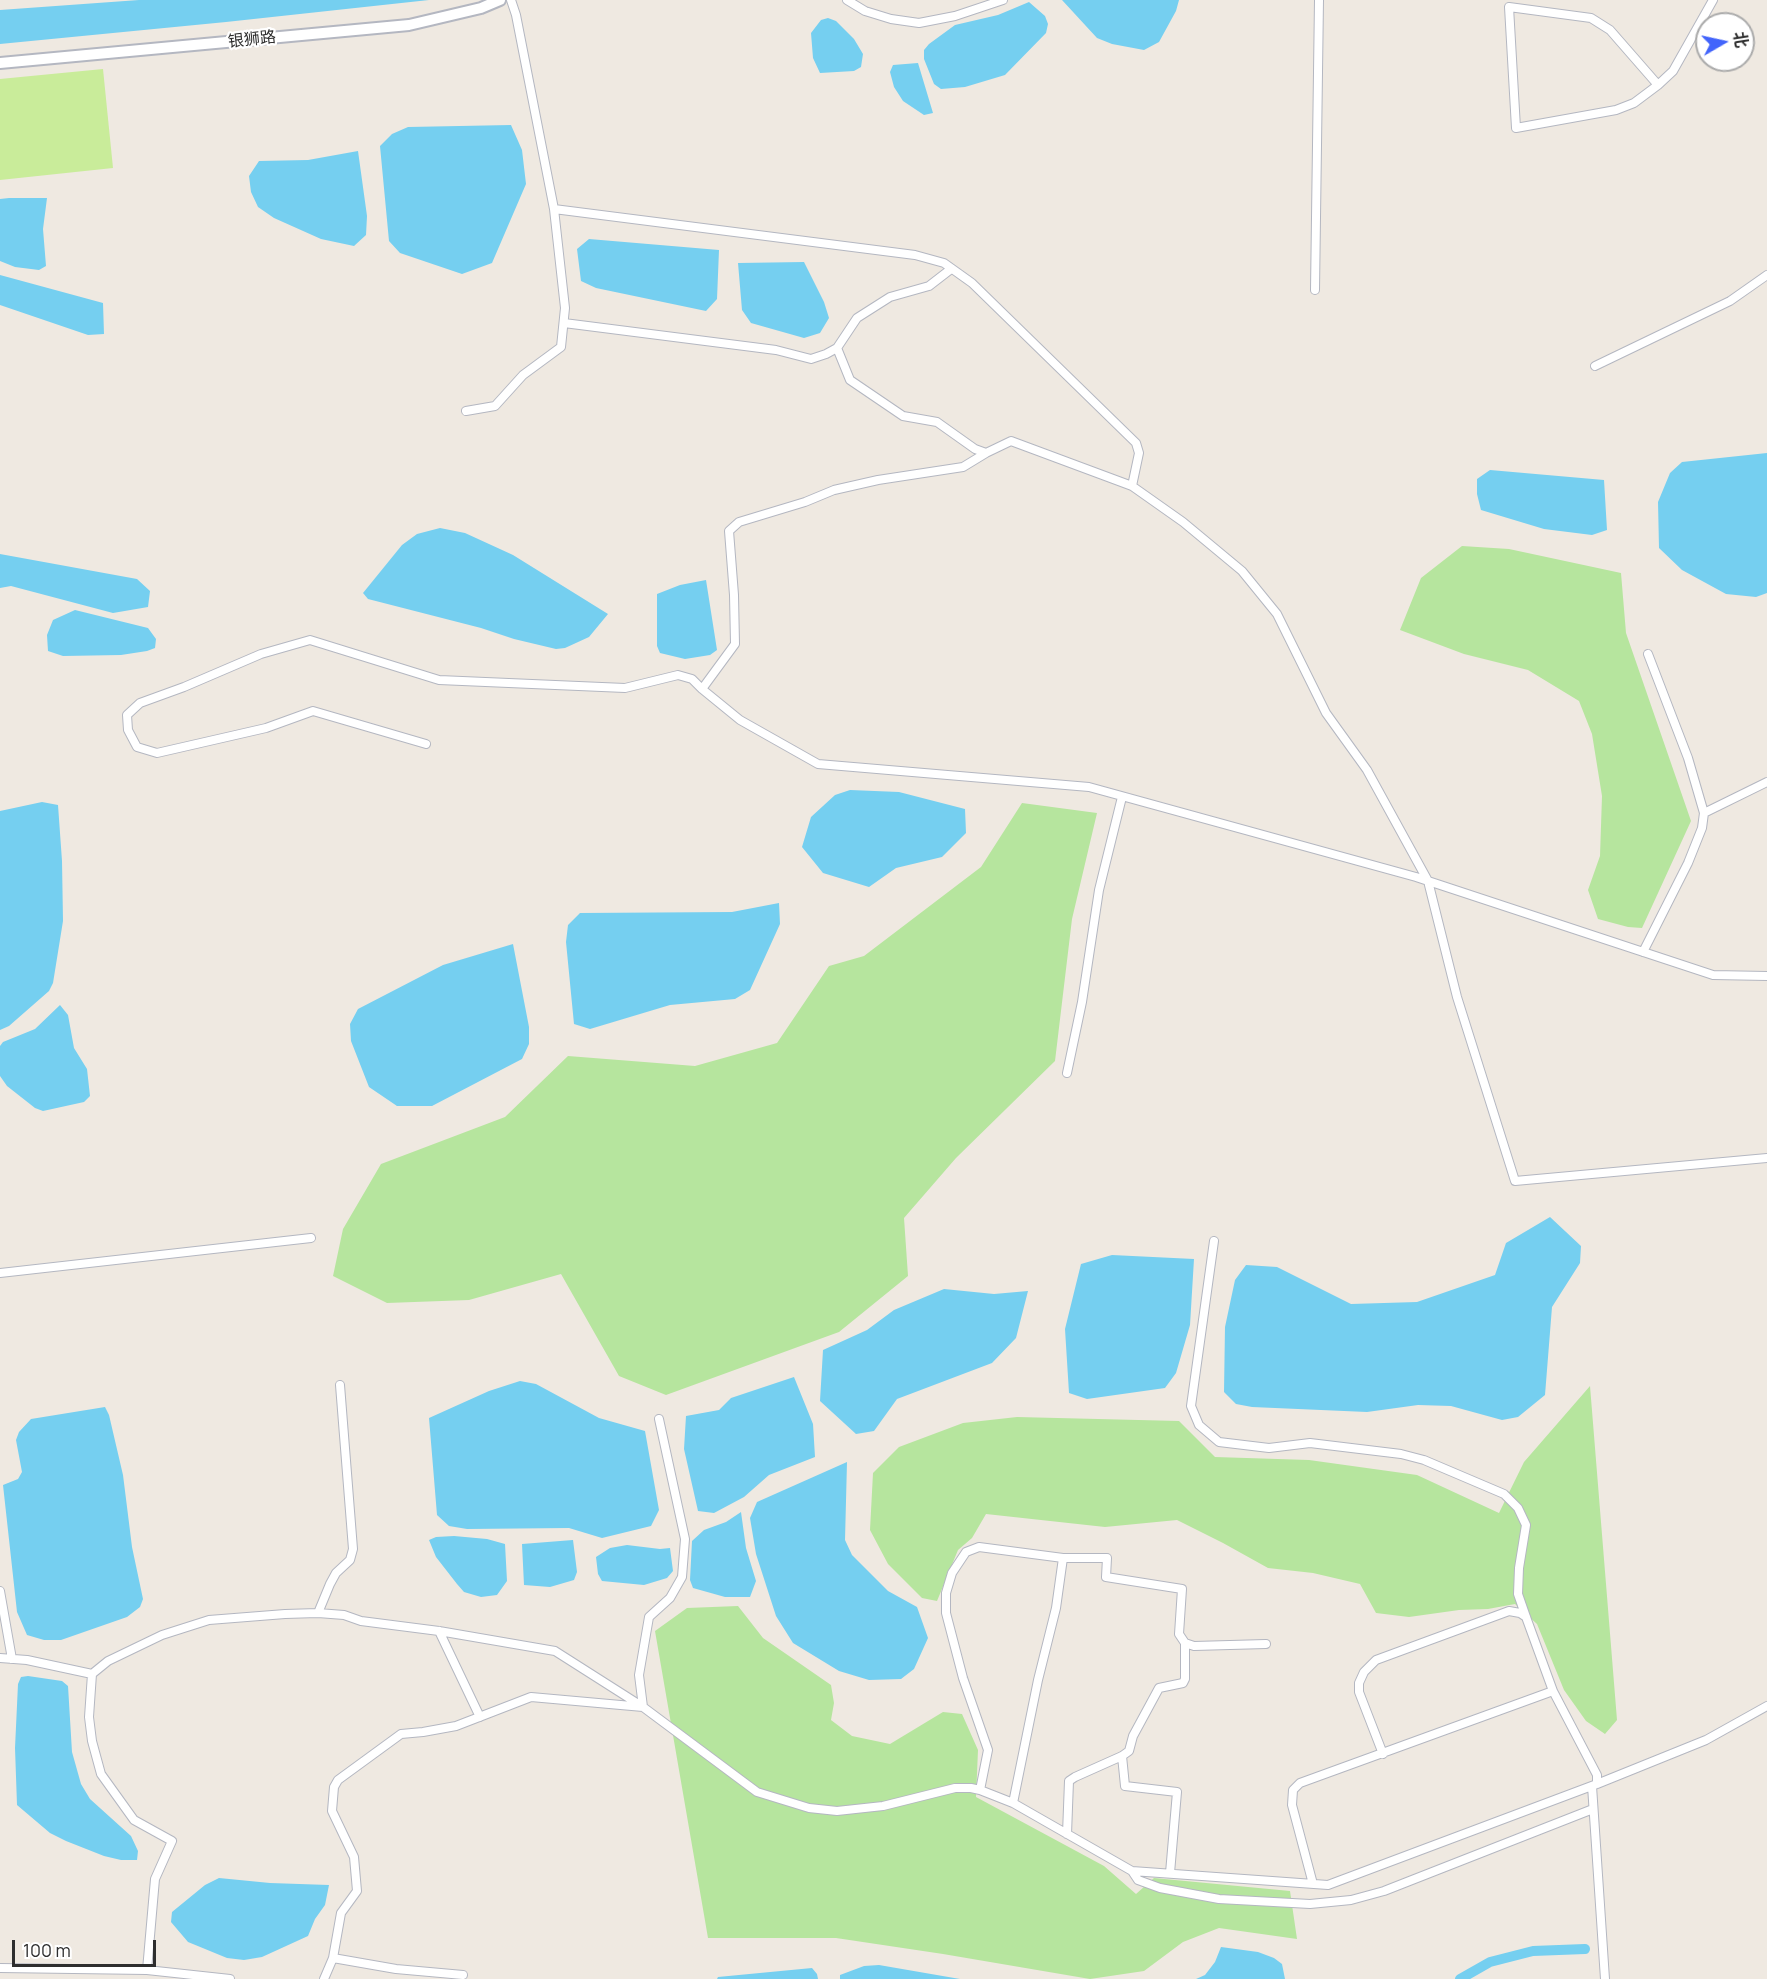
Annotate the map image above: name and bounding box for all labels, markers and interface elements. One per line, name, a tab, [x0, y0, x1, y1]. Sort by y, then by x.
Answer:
north arrow	[1695, 12, 1755, 72]
street label: 银狮路	[227, 28, 277, 52]
text: 北	[1729, 30, 1753, 49]
scale bar	[15, 1928, 159, 1966]
text: 100 m	[23, 1938, 71, 1962]

